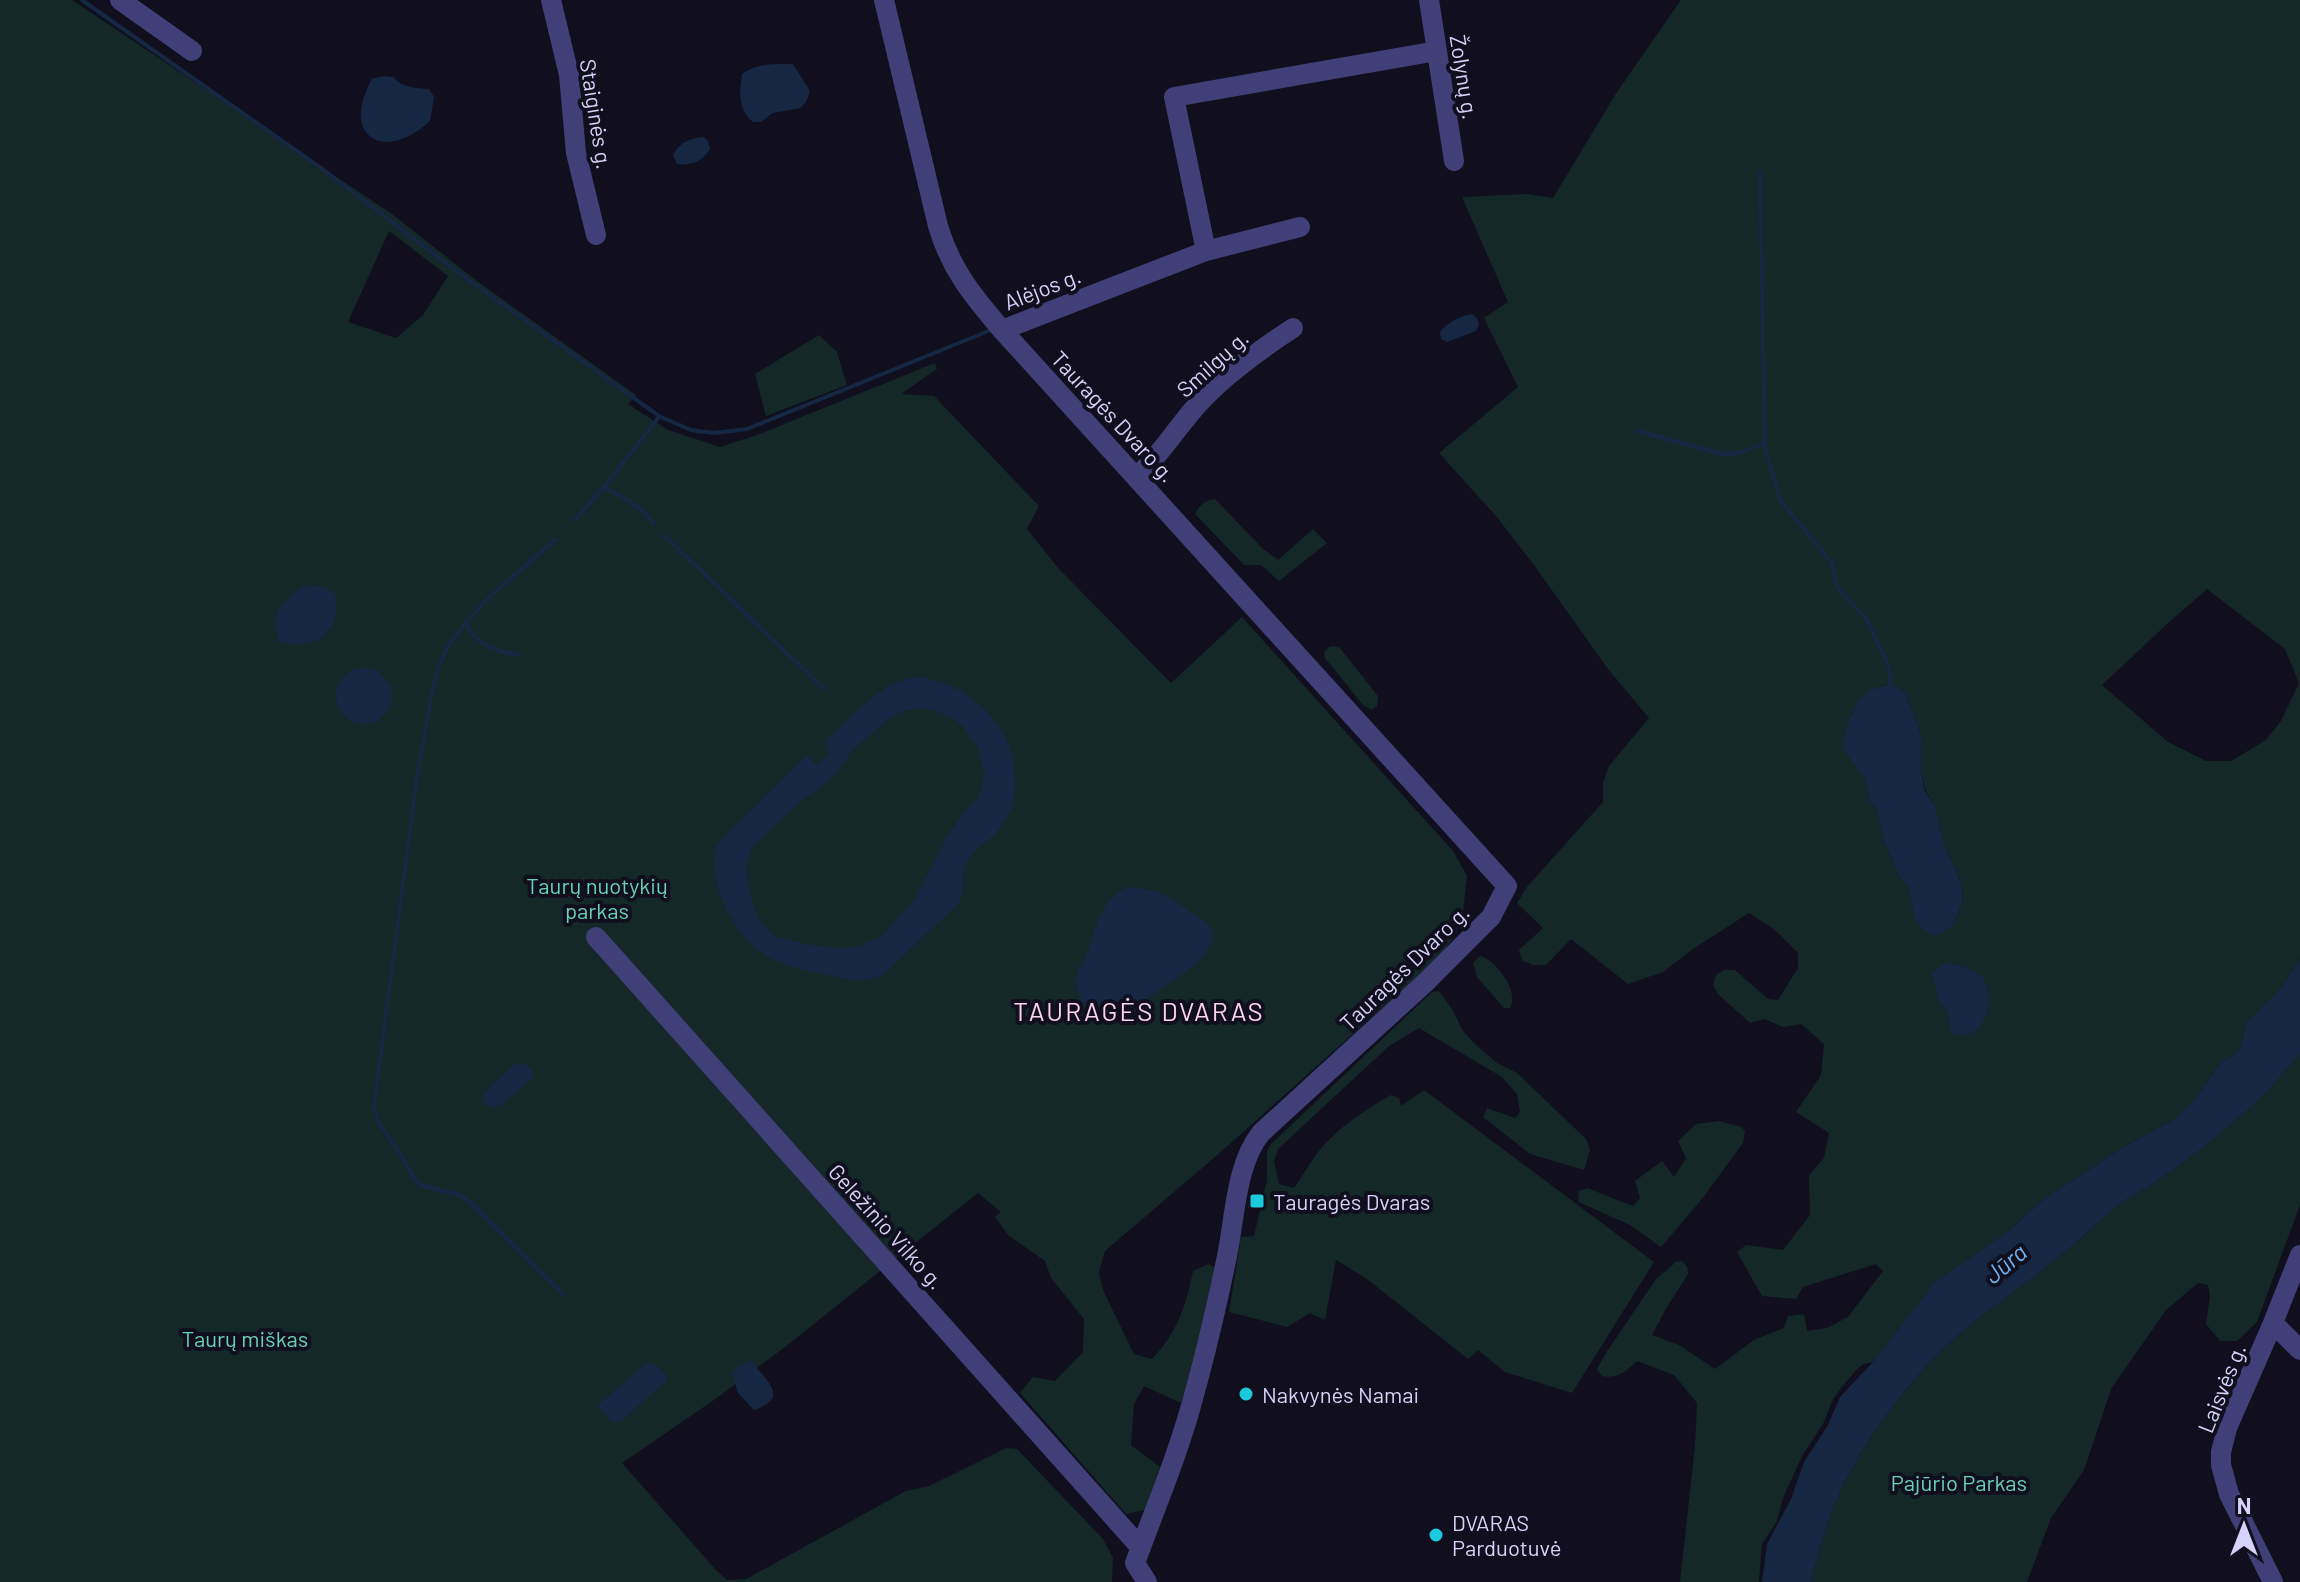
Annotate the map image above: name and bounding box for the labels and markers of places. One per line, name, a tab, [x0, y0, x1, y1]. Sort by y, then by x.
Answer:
place label: Tauragės Dvaras	[1273, 1188, 1430, 1214]
marker: Tauragės Dvaras	[1248, 1192, 1266, 1210]
place label: Nakvynės Namai	[1262, 1381, 1419, 1407]
marker: Nakvynės Namai	[1237, 1385, 1255, 1403]
place label: DVARAS Parduotuvė	[1452, 1509, 1561, 1560]
marker: DVARAS Parduotuvė	[1427, 1526, 1445, 1544]

